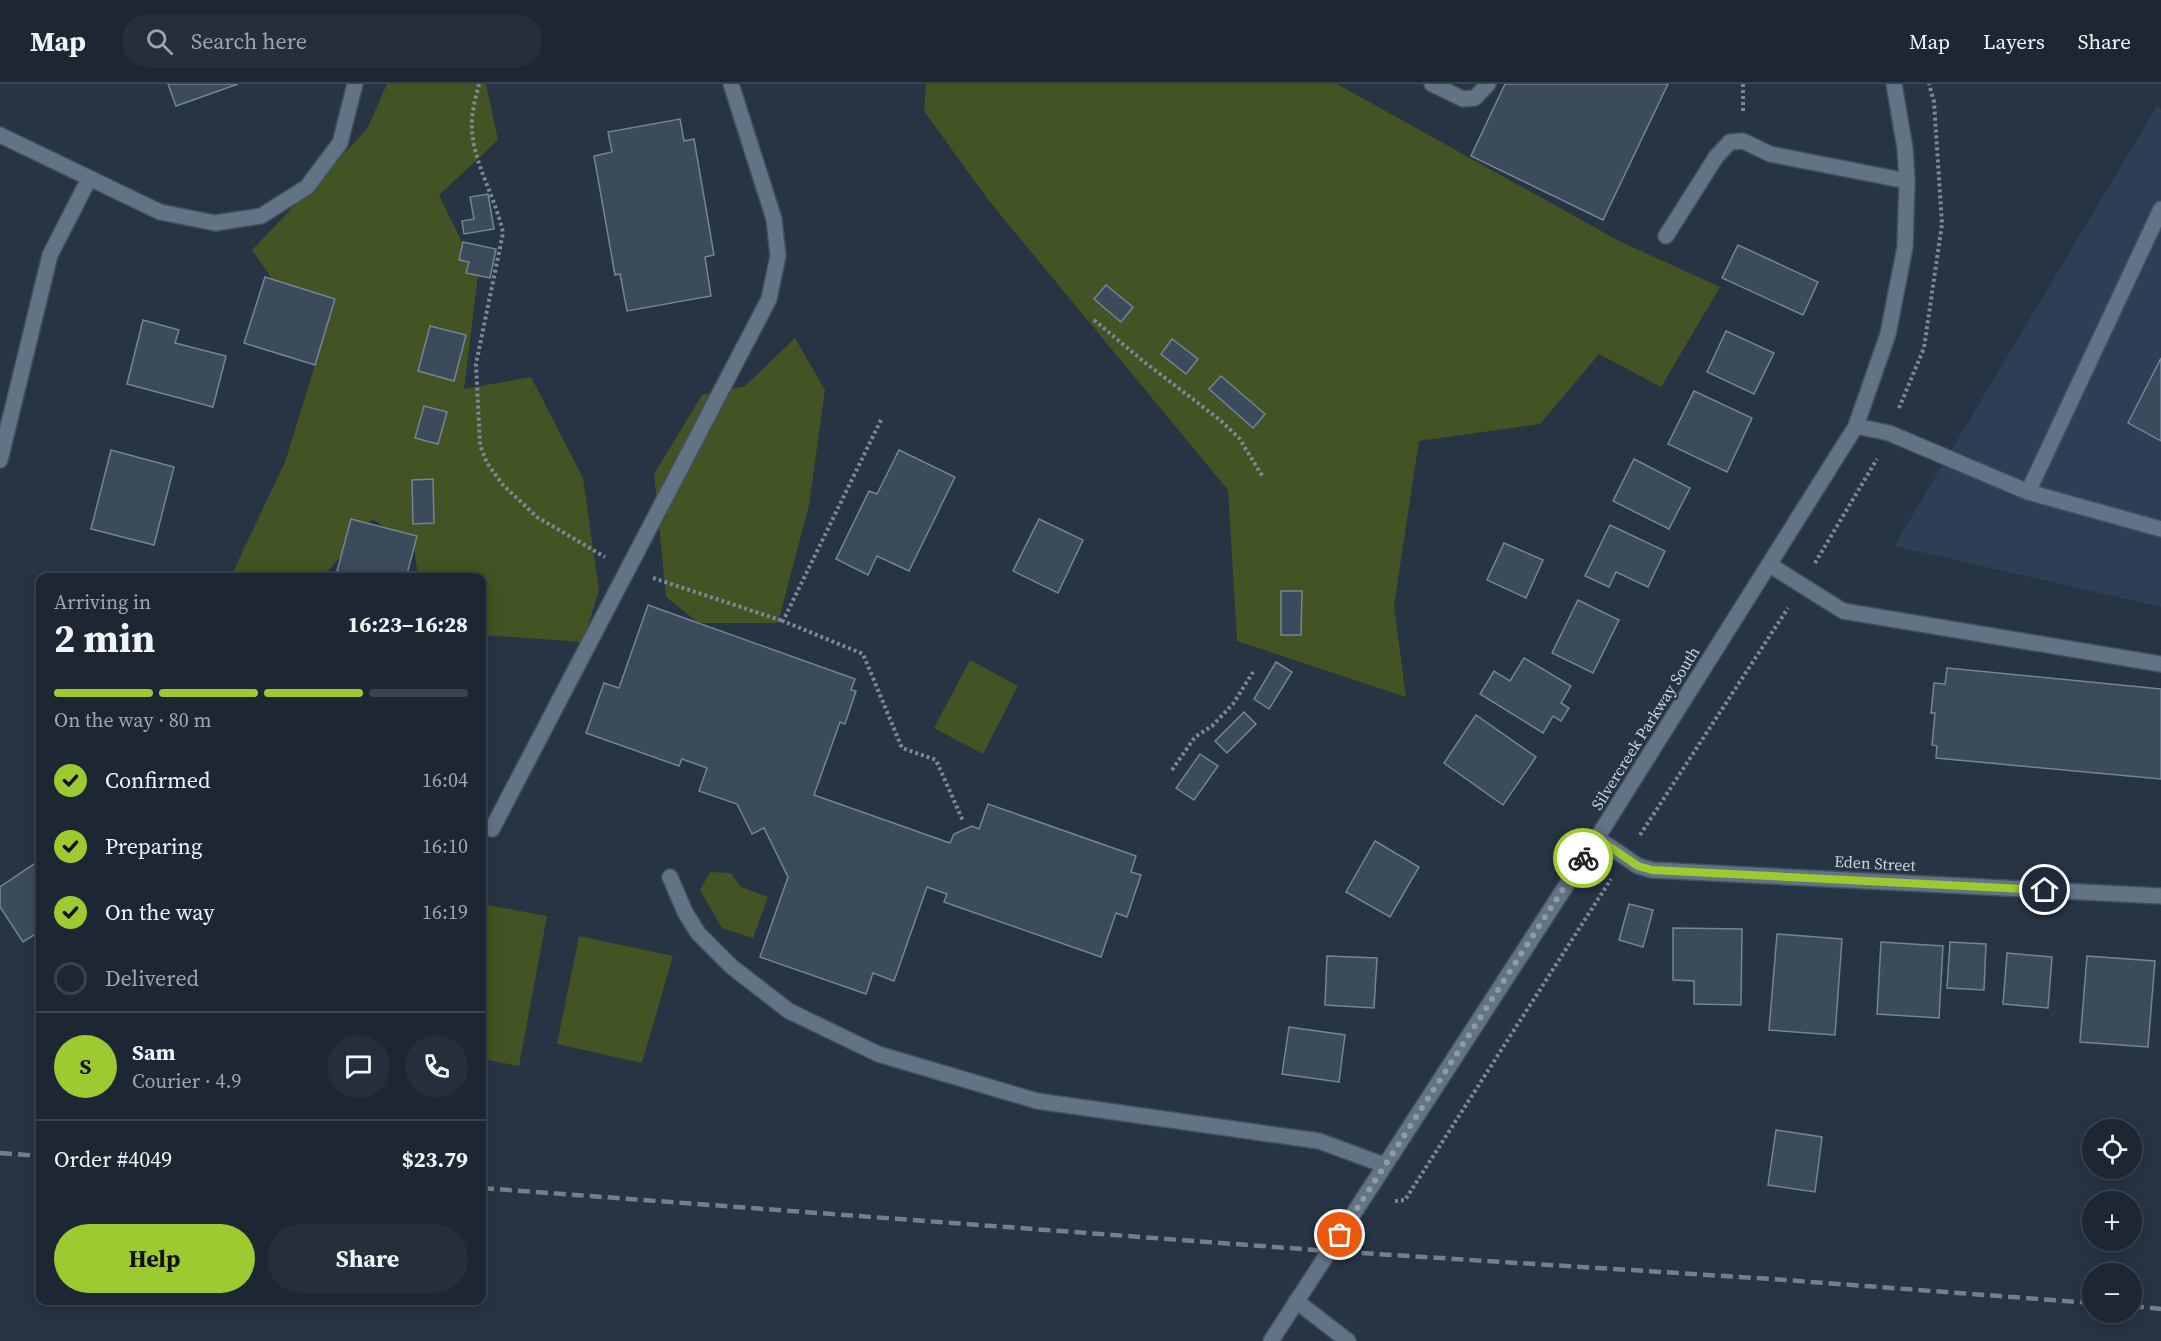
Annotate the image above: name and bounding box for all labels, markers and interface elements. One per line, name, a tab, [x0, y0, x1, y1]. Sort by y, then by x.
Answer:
search box	[122, 14, 542, 68]
text: Map	[30, 22, 86, 60]
icon: search	[143, 25, 176, 58]
text: Search here	[191, 26, 307, 56]
text: Map	[1909, 27, 1950, 56]
text: Layers	[1983, 27, 2045, 56]
text: Share	[2078, 27, 2131, 56]
text: Arriving in	[54, 588, 151, 616]
text: 16:23–16:28	[348, 609, 468, 639]
text: 2 min	[54, 612, 155, 665]
street label: Silvercreek Parkway South	[1586, 642, 1705, 814]
text: On the way · 80 m	[54, 706, 211, 734]
icon: check	[54, 764, 87, 797]
text: Confirmed	[105, 765, 210, 795]
text: 16:04	[422, 766, 468, 794]
courier	[1553, 828, 1613, 888]
icon: check	[54, 830, 87, 863]
text: Preparing	[105, 831, 202, 861]
text: 16:10	[422, 832, 468, 860]
icon: bike	[1567, 842, 1600, 875]
street label: Eden Street	[1834, 850, 1917, 876]
pin	[2019, 864, 2070, 915]
icon: home	[2028, 873, 2061, 906]
icon: check	[54, 896, 87, 929]
text: On the way	[105, 897, 214, 927]
text: 16:19	[422, 898, 468, 926]
text: Delivered	[105, 963, 199, 993]
button: chat	[327, 1035, 390, 1098]
button: phone	[405, 1035, 468, 1098]
text: Sam	[132, 1037, 176, 1067]
text: S	[80, 1051, 91, 1081]
text: Courier · 4.9	[132, 1067, 241, 1095]
map controls	[2082, 1119, 2142, 1323]
button: locate	[2082, 1119, 2142, 1179]
text: Order #4049	[54, 1144, 172, 1174]
text: $23.79	[402, 1144, 468, 1174]
button: +	[2082, 1191, 2142, 1251]
pin	[1314, 1209, 1365, 1260]
icon: bag	[1323, 1218, 1356, 1251]
button: Help	[54, 1224, 255, 1293]
button: Share	[267, 1224, 468, 1293]
button: −	[2082, 1263, 2142, 1323]

